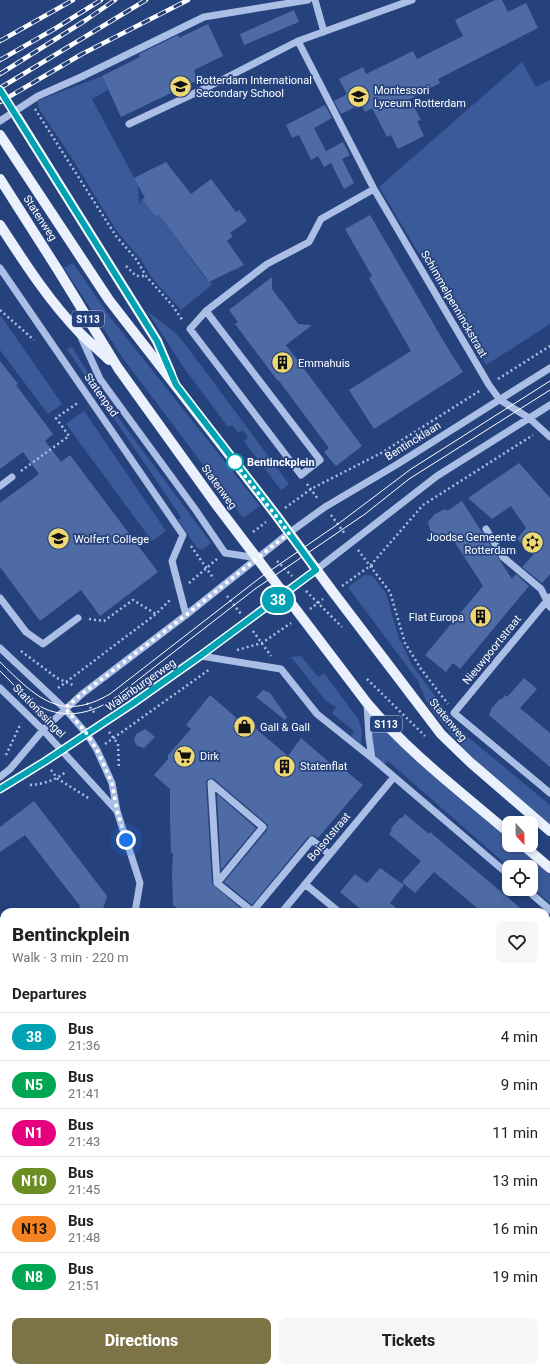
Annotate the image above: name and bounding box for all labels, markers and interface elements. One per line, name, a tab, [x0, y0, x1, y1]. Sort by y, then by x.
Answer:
school or university icon: Rotterdam International Secondary School	[168, 73, 194, 99]
place label: Rotterdam International Secondary School	[196, 74, 312, 100]
school or university icon: Montessori Lyceum Rotterdam	[345, 83, 371, 109]
place label: Montessori Lyceum Rotterdam	[374, 84, 466, 110]
street label: Statenweg	[20, 193, 60, 243]
street label: Schimmelpenninckstraat	[418, 248, 490, 360]
road number: S113	[72, 311, 104, 327]
building icon: Emmahuis	[269, 350, 295, 376]
place label: Emmahuis	[298, 357, 350, 370]
street label: Statenpad	[81, 371, 121, 419]
street label: Bentincklaan	[383, 419, 443, 463]
marker: Bentinckplein	[226, 453, 244, 471]
place label: Bentinckplein	[247, 456, 315, 469]
street label: Statenweg	[198, 462, 240, 512]
school or university icon: Wolfert College	[46, 526, 72, 552]
synagogue icon: Joodse Gemeente Rotterdam	[519, 530, 545, 556]
place label: Joodse Gemeente Rotterdam	[427, 531, 516, 557]
place label: Wolfert College	[74, 533, 149, 546]
line badge: 38	[260, 587, 296, 613]
text: 38	[270, 592, 286, 608]
building icon: Flat Europa	[467, 604, 493, 630]
place label: Flat Europa	[409, 611, 464, 624]
street label: Nieuwpoortstraat	[460, 612, 524, 687]
street label: Walenburgerweg	[104, 656, 178, 714]
street label: Stationssingel	[10, 681, 68, 741]
street label: Statenweg	[426, 696, 470, 744]
shop icon: Gall & Gall	[232, 714, 258, 740]
road number: S113	[370, 716, 402, 732]
place label: Gall & Gall	[260, 721, 310, 734]
supermarket icon: Dirk	[172, 743, 198, 769]
place label: Dirk	[200, 750, 220, 763]
building icon: Statenflat	[271, 753, 297, 779]
place label: Statenflat	[300, 760, 348, 773]
street label: Boisotstraat	[305, 810, 353, 864]
north arrow	[502, 816, 538, 852]
map controls	[502, 816, 538, 896]
your location	[116, 830, 136, 850]
button: locate	[502, 860, 538, 896]
button: heart	[496, 921, 538, 963]
text: Bentinckplein	[12, 923, 130, 946]
text: Walk · 3 min · 220 m	[12, 950, 129, 965]
text: Departures	[12, 985, 87, 1003]
text: Bus	[68, 1020, 94, 1038]
text: 4 min	[501, 1028, 538, 1046]
text: 38	[26, 1029, 42, 1045]
text: 21:36	[68, 1038, 100, 1053]
text: Bus	[68, 1068, 94, 1086]
text: 9 min	[501, 1076, 538, 1094]
text: N5	[25, 1077, 43, 1093]
text: 21:41	[68, 1086, 100, 1101]
text: Bus	[68, 1116, 94, 1134]
text: 11 min	[492, 1124, 538, 1142]
text: N1	[25, 1125, 43, 1141]
text: 21:43	[68, 1134, 100, 1149]
text: Bus	[68, 1164, 94, 1182]
text: 13 min	[492, 1172, 538, 1190]
text: N10	[21, 1173, 47, 1189]
text: 21:45	[68, 1182, 100, 1197]
text: Bus	[68, 1212, 94, 1230]
text: 16 min	[492, 1220, 538, 1238]
text: N13	[21, 1221, 47, 1237]
text: 21:48	[68, 1230, 100, 1245]
text: Bus	[68, 1260, 94, 1278]
text: 19 min	[492, 1268, 538, 1286]
text: N8	[25, 1269, 43, 1285]
text: 21:51	[68, 1278, 100, 1293]
button: Directions	[12, 1318, 271, 1364]
button: Tickets	[279, 1318, 538, 1364]

